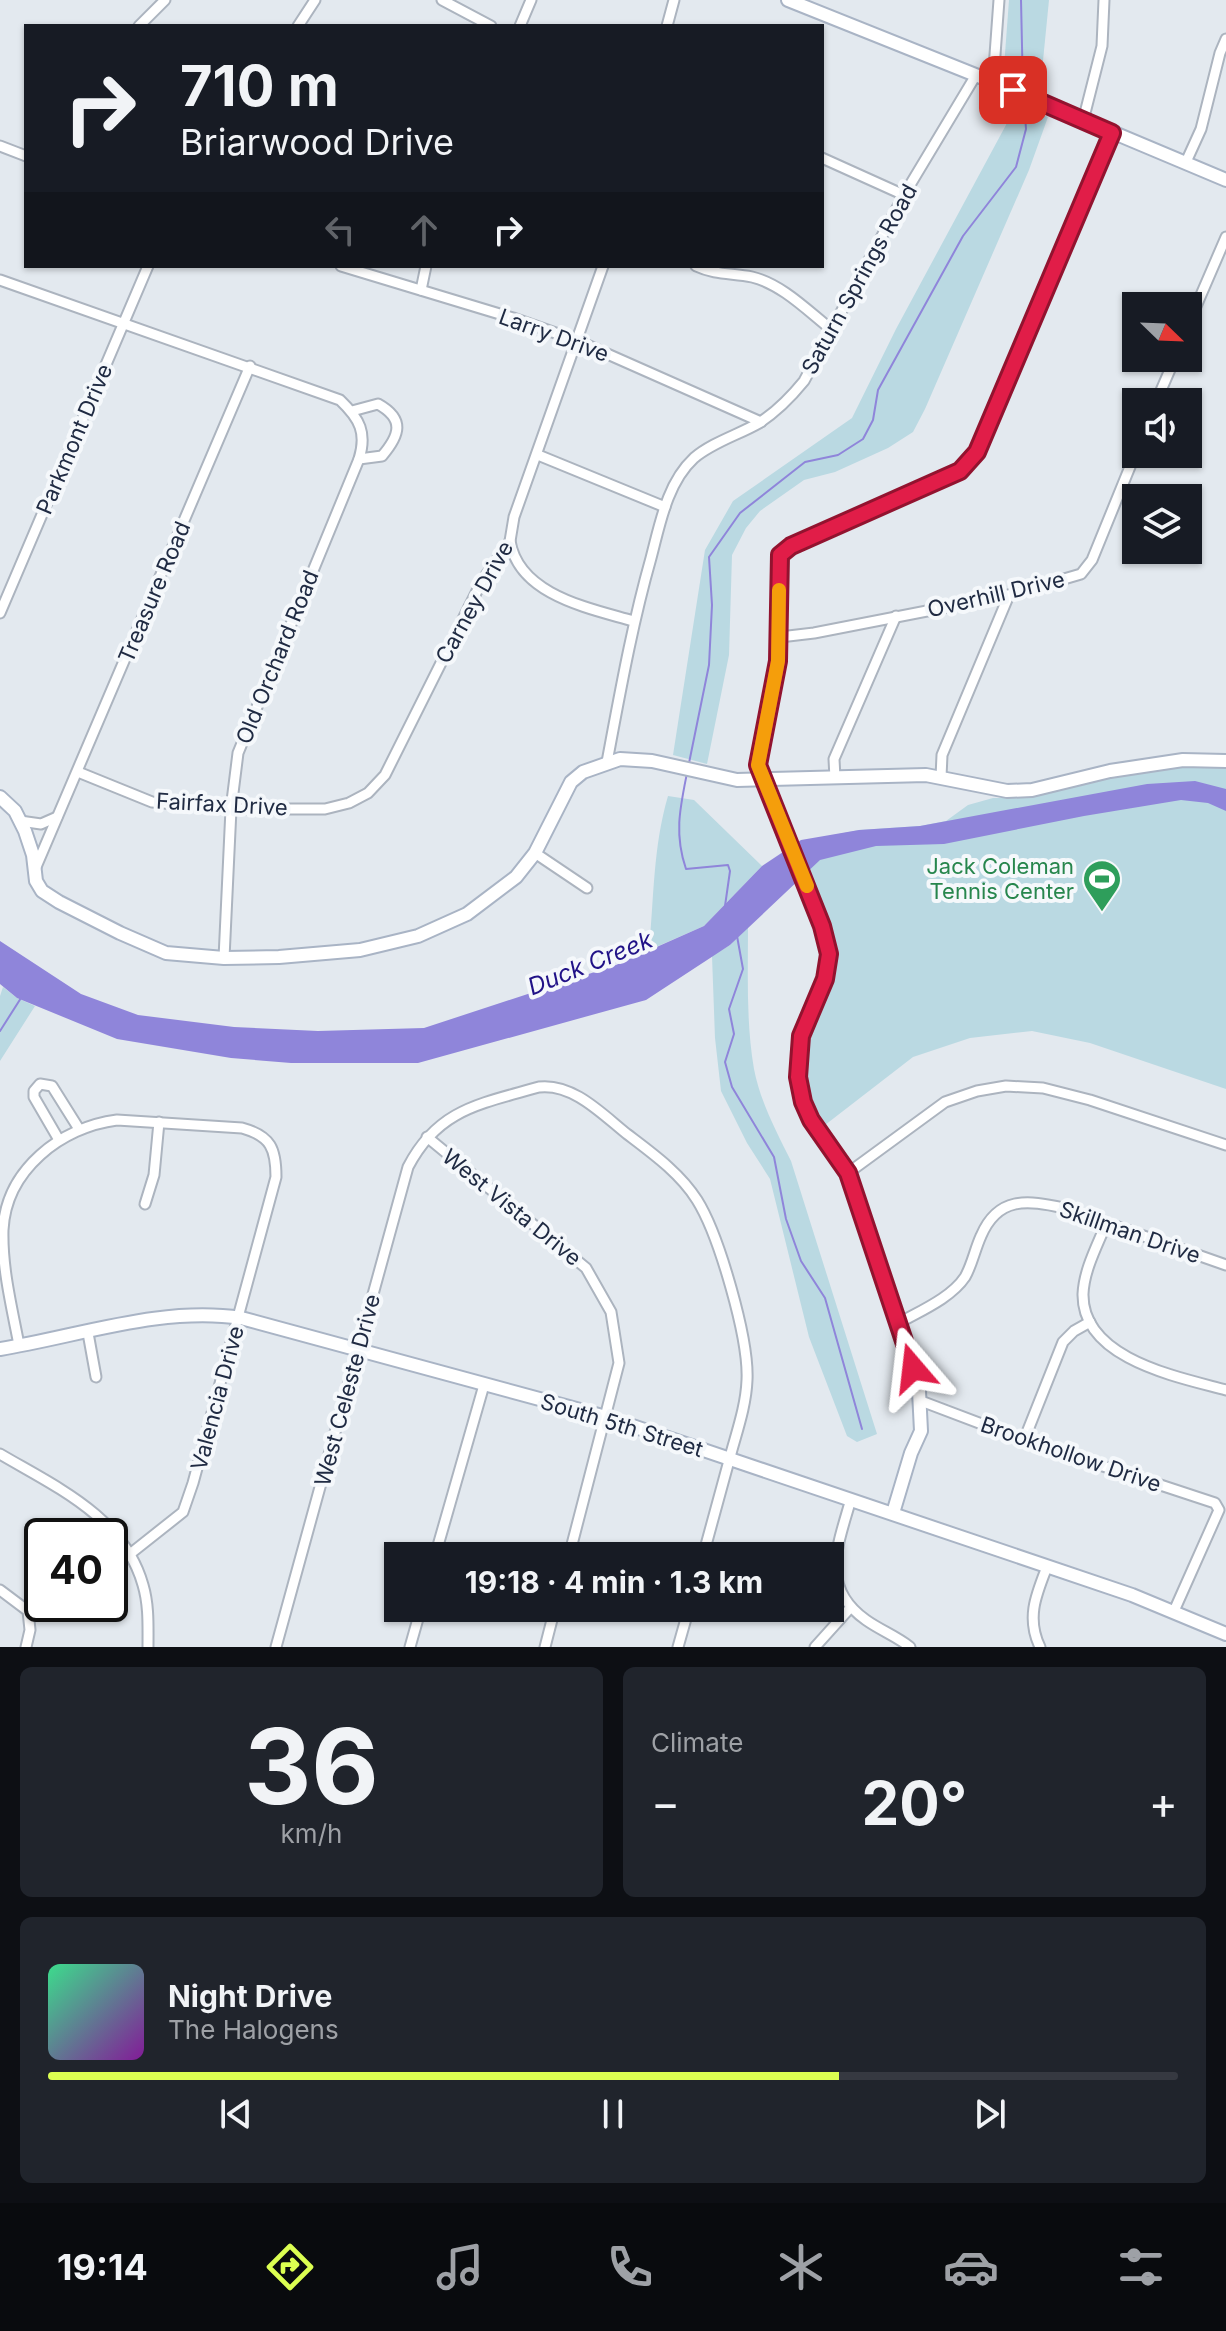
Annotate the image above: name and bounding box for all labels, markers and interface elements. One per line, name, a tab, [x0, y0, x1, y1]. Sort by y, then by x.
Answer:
text: 710 m	[180, 52, 339, 120]
icon: right	[48, 56, 152, 160]
pin	[979, 56, 1047, 124]
icon: arrive	[991, 68, 1035, 112]
text: Briarwood Drive	[180, 120, 454, 164]
street label: Saturn Springs Road	[796, 179, 922, 379]
icon: left	[318, 208, 362, 252]
icon: ahead	[402, 208, 446, 252]
icon: right	[486, 208, 530, 252]
north arrow	[1122, 292, 1202, 372]
map controls	[1122, 292, 1202, 564]
street label: Larry Drive	[495, 303, 613, 367]
street label: Parkmont Drive	[31, 360, 117, 518]
button: sound	[1122, 388, 1202, 468]
button: layers	[1122, 484, 1202, 564]
street label: Treasure Road	[113, 517, 195, 667]
street label: Carney Drive	[430, 536, 518, 668]
street label: Old Orchard Road	[230, 566, 324, 748]
street label: Overhill Drive	[925, 566, 1067, 622]
street label: Fairfax Drive	[156, 788, 288, 820]
place label: Jack Coleman Tennis Center	[926, 853, 1074, 904]
sports icon: Jack Coleman Tennis Center	[1081, 858, 1123, 913]
water label: Duck Creek	[523, 924, 657, 1001]
street label: West Vista Drive	[437, 1143, 587, 1271]
street label: Skillman Drive	[1056, 1196, 1204, 1268]
street label: West Celeste Drive	[309, 1291, 385, 1489]
street label: Valencia Drive	[185, 1323, 249, 1473]
position arrow	[871, 1326, 955, 1410]
street label: South 5th Street	[538, 1388, 706, 1462]
street label: Brookhollow Drive	[977, 1411, 1165, 1497]
speed limit sign: 40	[24, 1518, 128, 1622]
text: 19:18 · 4 min · 1.3 km	[465, 1564, 763, 1600]
text: 36	[244, 1703, 379, 1829]
text: Climate	[651, 1727, 743, 1758]
text: 20°	[862, 1767, 967, 1839]
text: −	[651, 1776, 680, 1830]
text: +	[1149, 1776, 1178, 1830]
text: km/h	[281, 1818, 342, 1849]
text: Night Drive	[168, 1978, 332, 2014]
text: The Halogens	[168, 2014, 339, 2045]
icon: previous	[214, 2092, 258, 2136]
icon: pause	[591, 2092, 635, 2136]
icon: next	[968, 2092, 1012, 2136]
icon: directions	[262, 2239, 318, 2295]
icon: music	[432, 2239, 488, 2295]
icon: phone	[602, 2239, 658, 2295]
icon: climate	[773, 2239, 829, 2295]
icon: car	[943, 2239, 999, 2295]
icon: filters	[1113, 2239, 1169, 2295]
text: 19:14	[57, 2245, 148, 2289]

